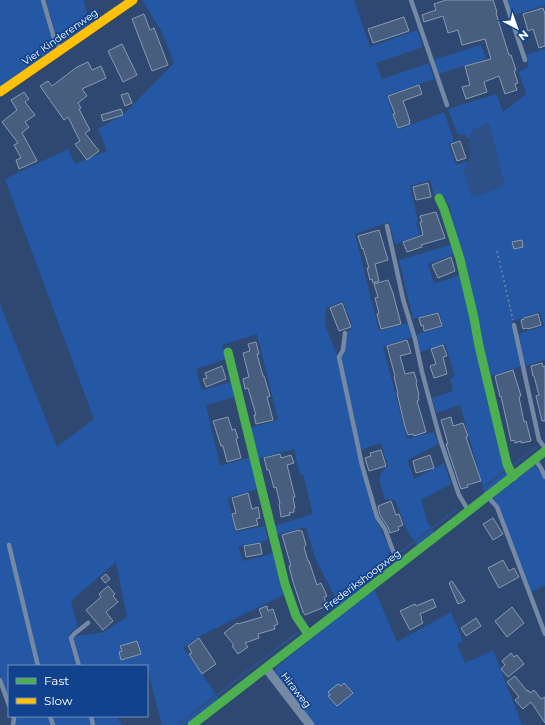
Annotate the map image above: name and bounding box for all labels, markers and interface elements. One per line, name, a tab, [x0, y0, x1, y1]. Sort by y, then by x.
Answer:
street label: Vier Kinderenweg	[20, 6, 100, 68]
north arrow	[497, 8, 537, 48]
text: N	[516, 27, 532, 44]
street label: Frederikshoopweg	[321, 547, 403, 613]
legend	[8, 665, 148, 717]
street label: Hiraweg	[278, 670, 314, 710]
text: Fast	[44, 673, 69, 688]
text: Slow	[44, 693, 73, 708]

